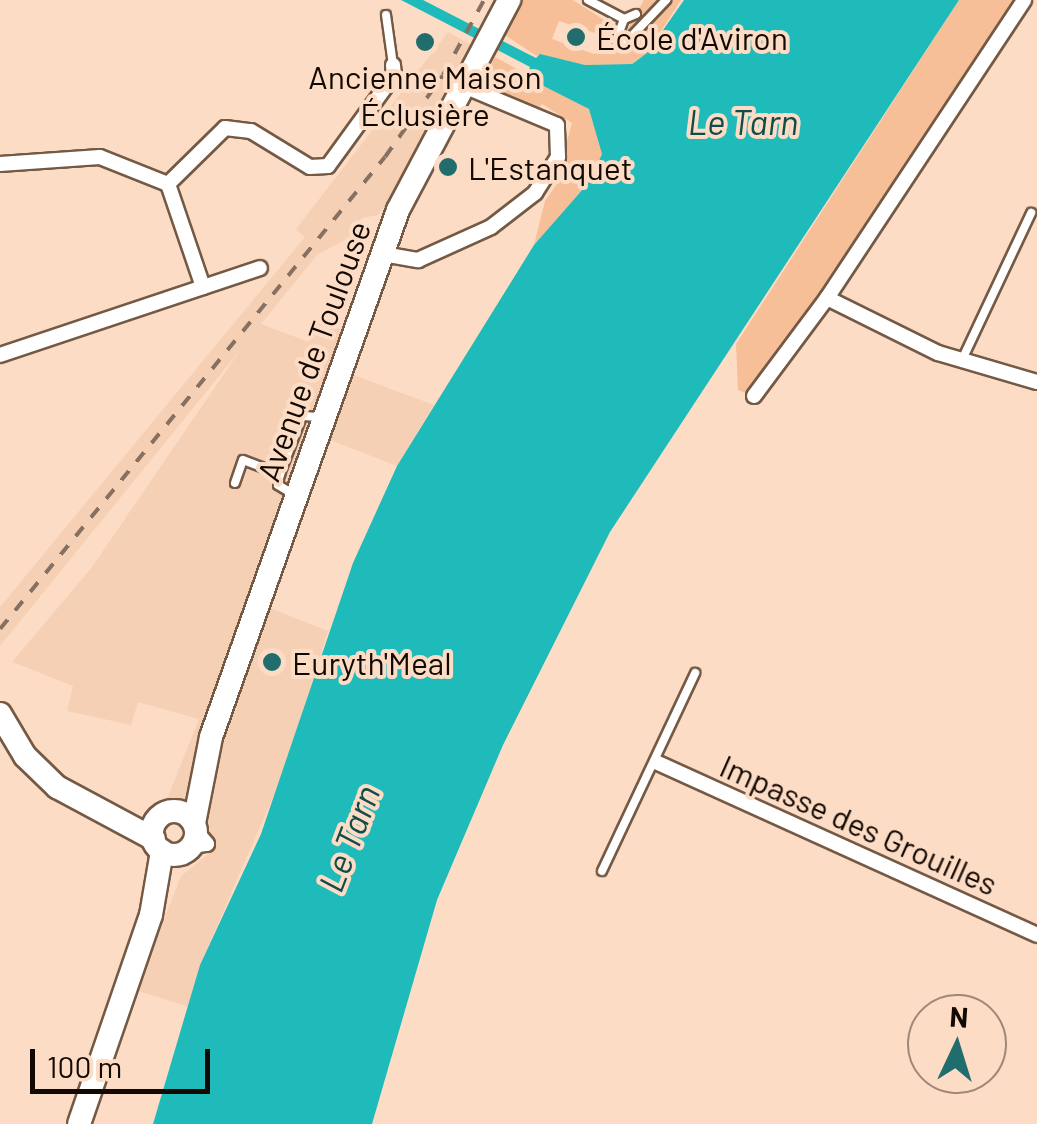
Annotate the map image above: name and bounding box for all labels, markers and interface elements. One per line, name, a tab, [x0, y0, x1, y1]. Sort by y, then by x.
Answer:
place label: École d'Aviron	[596, 18, 788, 56]
marker: École d'Aviron	[565, 26, 587, 48]
marker: Ancienne Maison Éclusière	[414, 31, 436, 53]
place label: Ancienne Maison Éclusière	[308, 58, 542, 133]
water label: Le Tarn	[688, 100, 798, 142]
place label: L'Estanquet	[468, 148, 632, 186]
marker: L'Estanquet	[437, 156, 459, 178]
street label: Avenue de Toulouse	[248, 216, 378, 486]
place label: Euryth'Meal	[292, 643, 451, 681]
marker: Euryth'Meal	[261, 651, 283, 673]
street label: Impasse des Grouilles	[714, 746, 1004, 902]
water label: Le Tarn	[309, 779, 387, 897]
north arrow	[907, 994, 1007, 1094]
text: N	[948, 998, 969, 1034]
scale bar	[35, 1029, 215, 1091]
text: 100 m	[47, 1048, 122, 1084]

